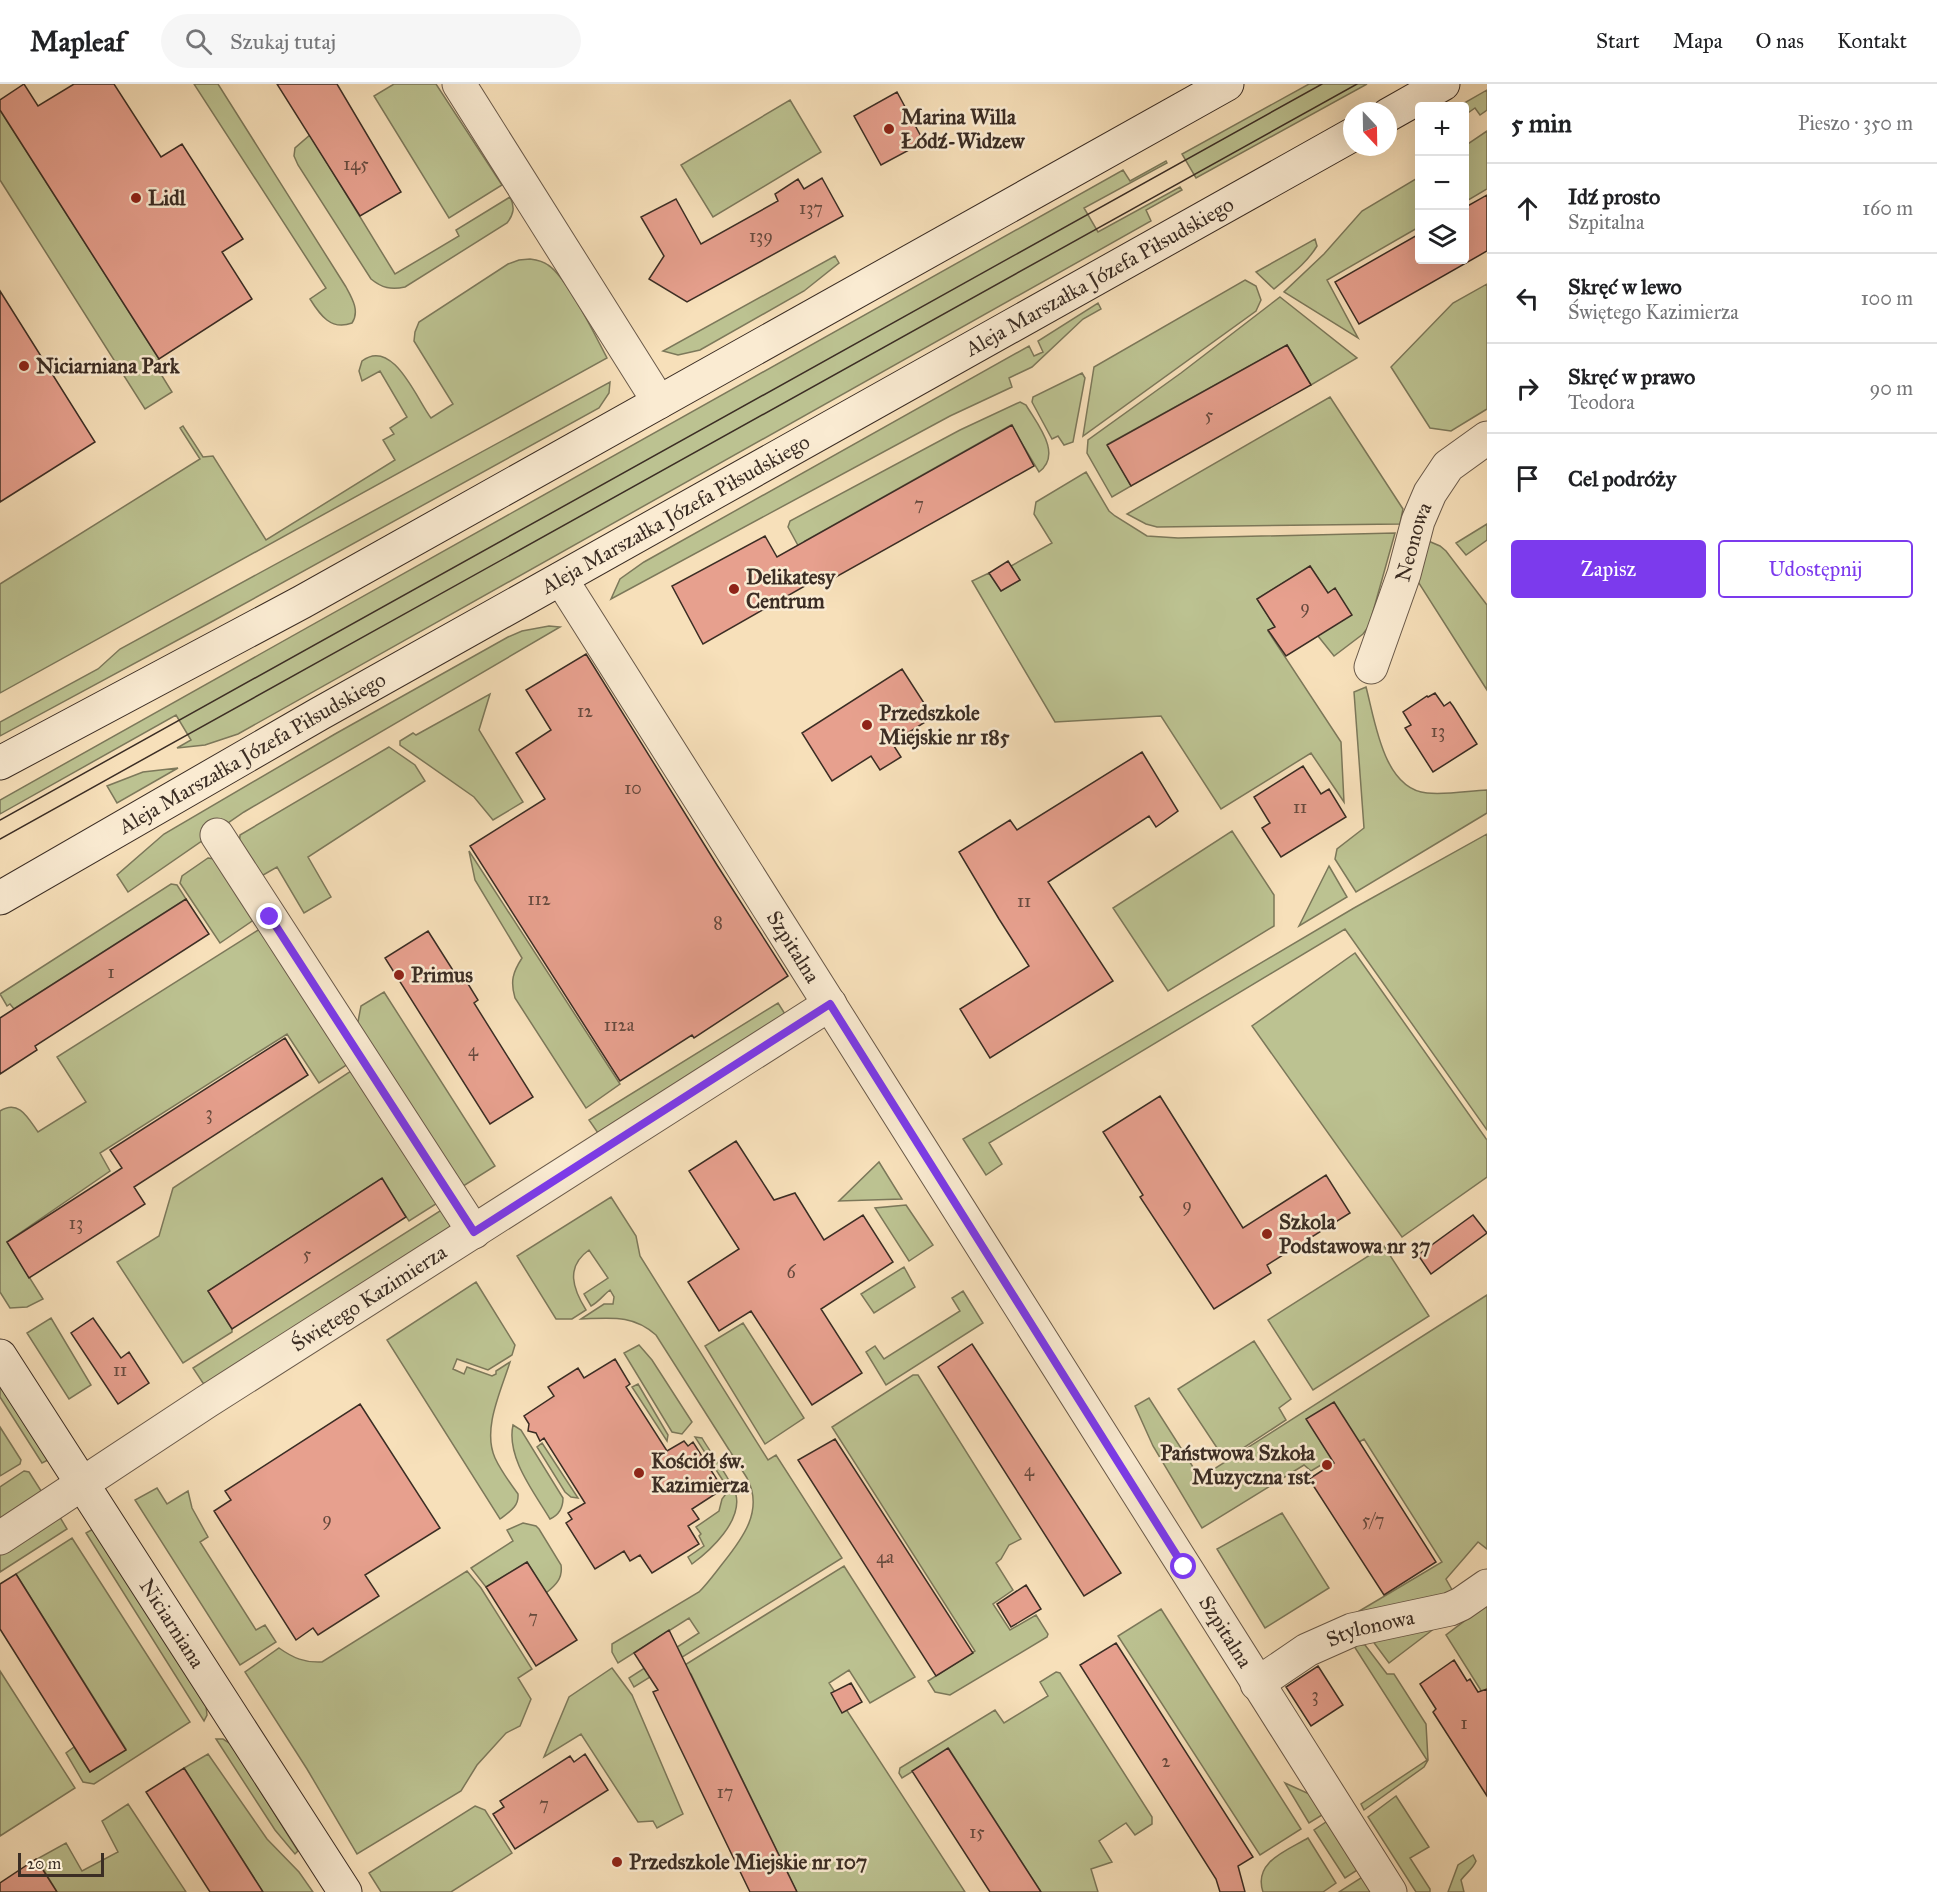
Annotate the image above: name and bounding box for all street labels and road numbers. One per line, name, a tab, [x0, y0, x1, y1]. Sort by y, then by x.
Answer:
street label: Aleja Marszałka Józefa Piłsudskiego	[960, 191, 1238, 363]
street label: Aleja Marszałka Józefa Piłsudskiego	[536, 428, 815, 600]
street label: Neonowa	[1390, 498, 1438, 585]
street label: Aleja Marszałka Józefa Piłsudskiego	[113, 666, 391, 840]
street label: Szpitalna	[761, 906, 826, 988]
street label: Świętego Kazimierza	[286, 1239, 452, 1357]
street label: Niciarniana	[134, 1574, 210, 1673]
street label: Szpitalna	[1193, 1591, 1258, 1673]
street label: Stylonowa	[1322, 1604, 1417, 1653]

